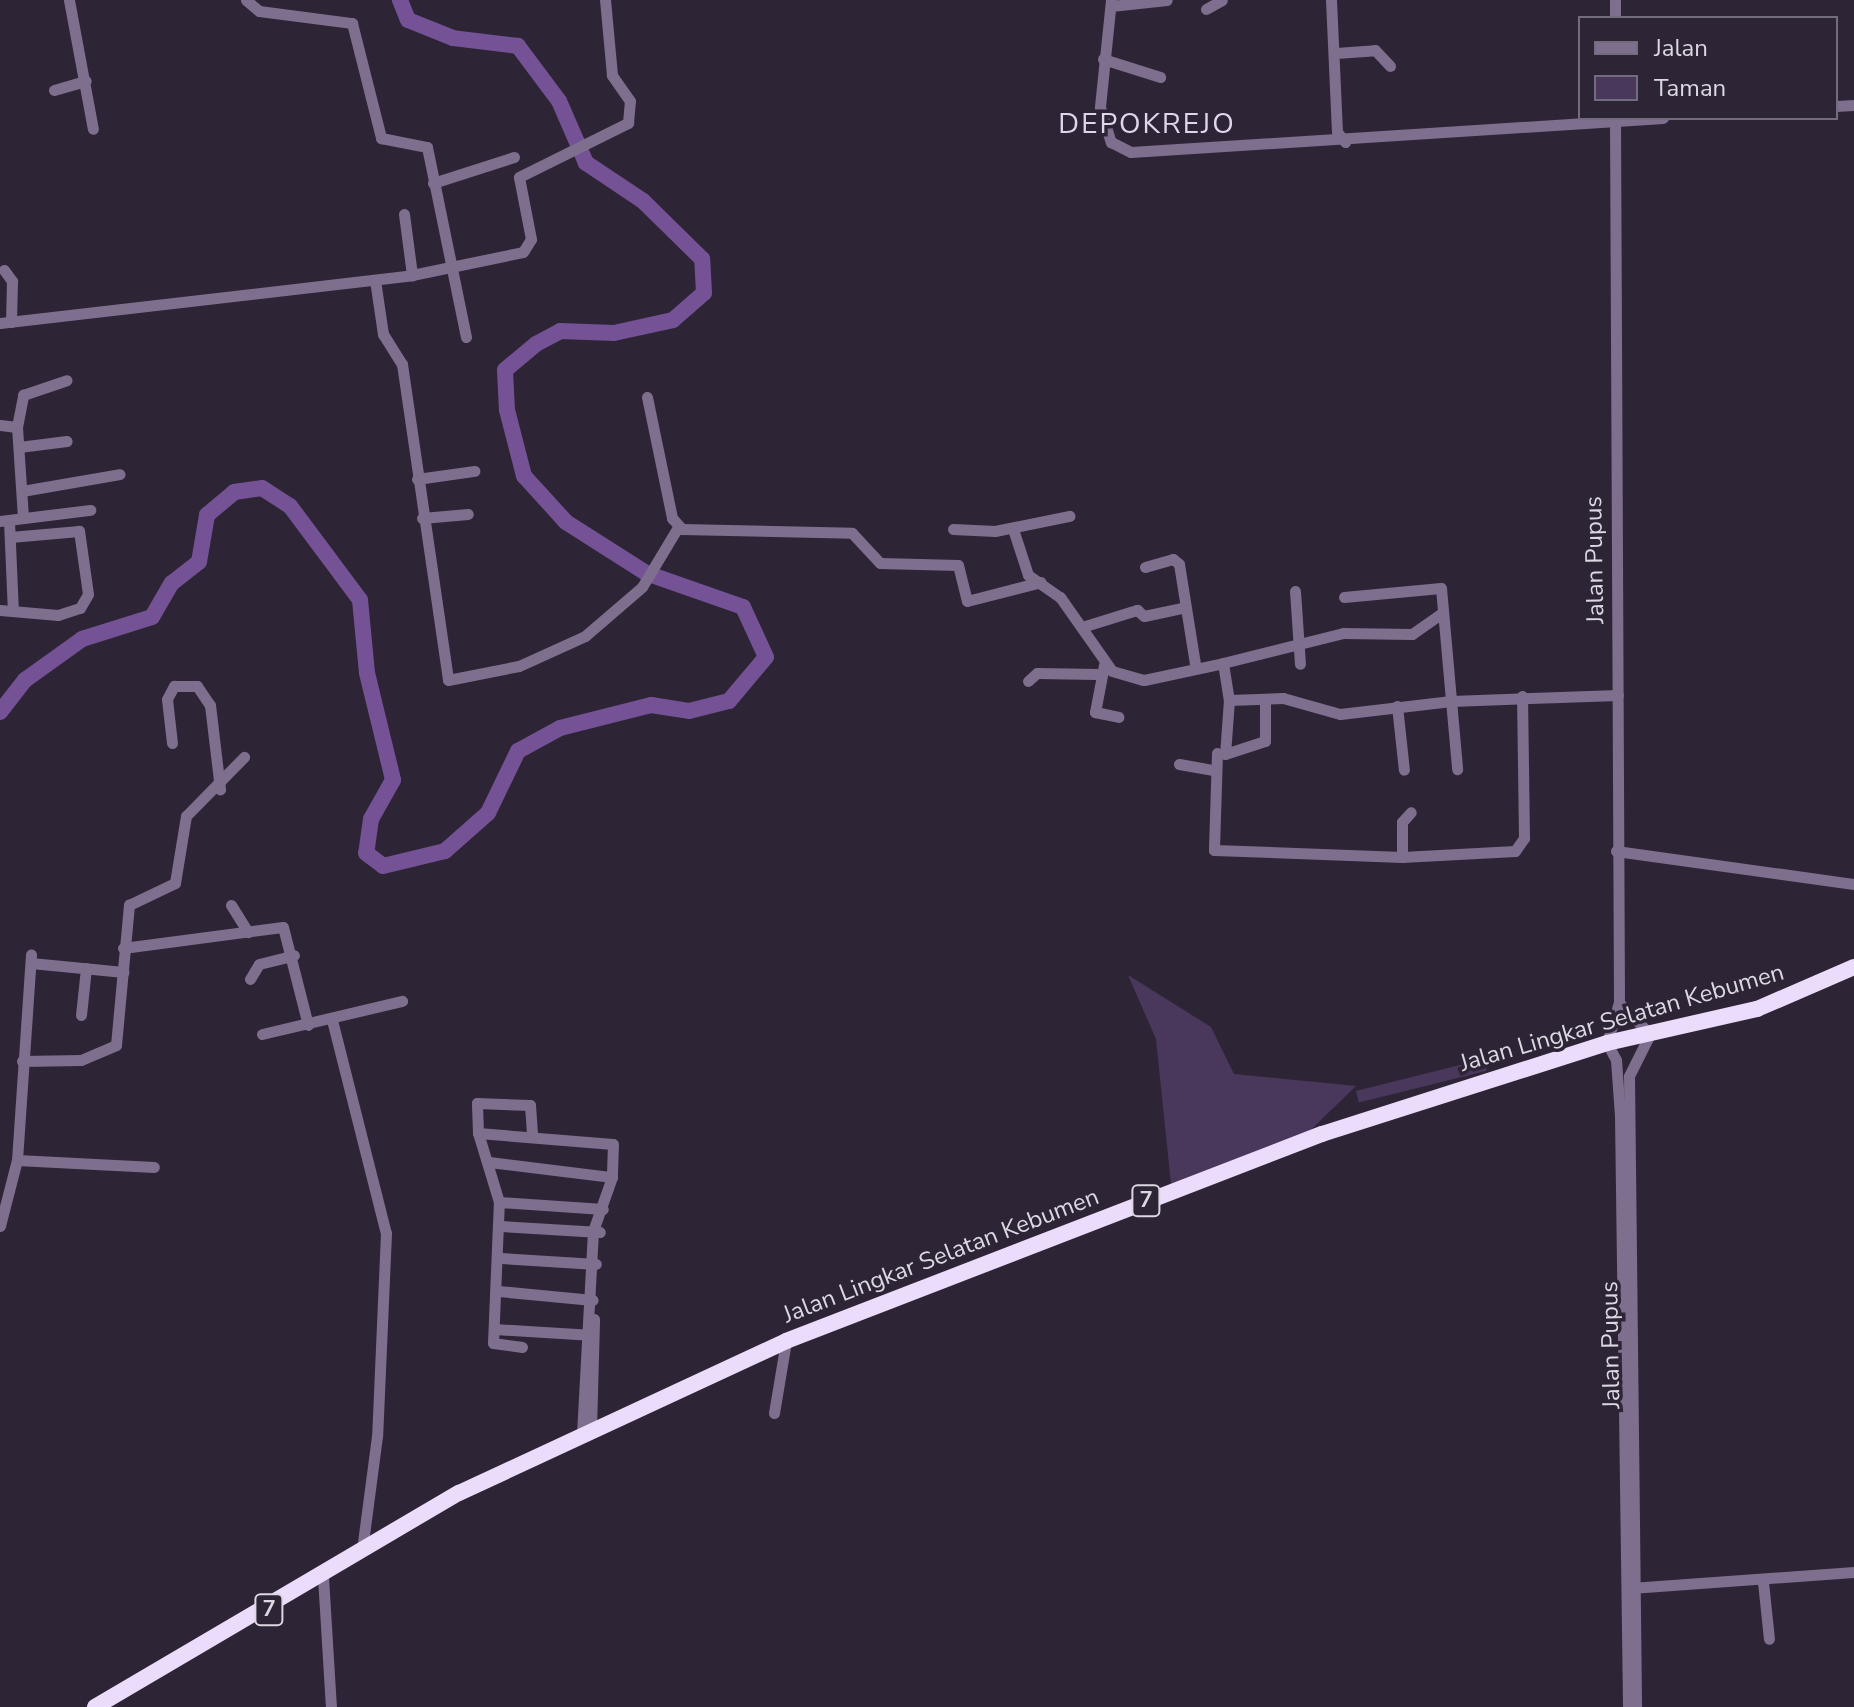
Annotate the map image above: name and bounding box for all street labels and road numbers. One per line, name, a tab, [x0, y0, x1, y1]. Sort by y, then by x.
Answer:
street label: Jalan Pupus	[1579, 496, 1611, 624]
street label: Jalan Lingkar Selatan Kebumen	[1457, 958, 1787, 1078]
street label: Jalan Lingkar Selatan Kebumen	[779, 1182, 1103, 1330]
road number: 7	[1130, 1183, 1162, 1219]
street label: Jalan Pupus	[1595, 1281, 1627, 1409]
road number: 7	[253, 1592, 285, 1628]

